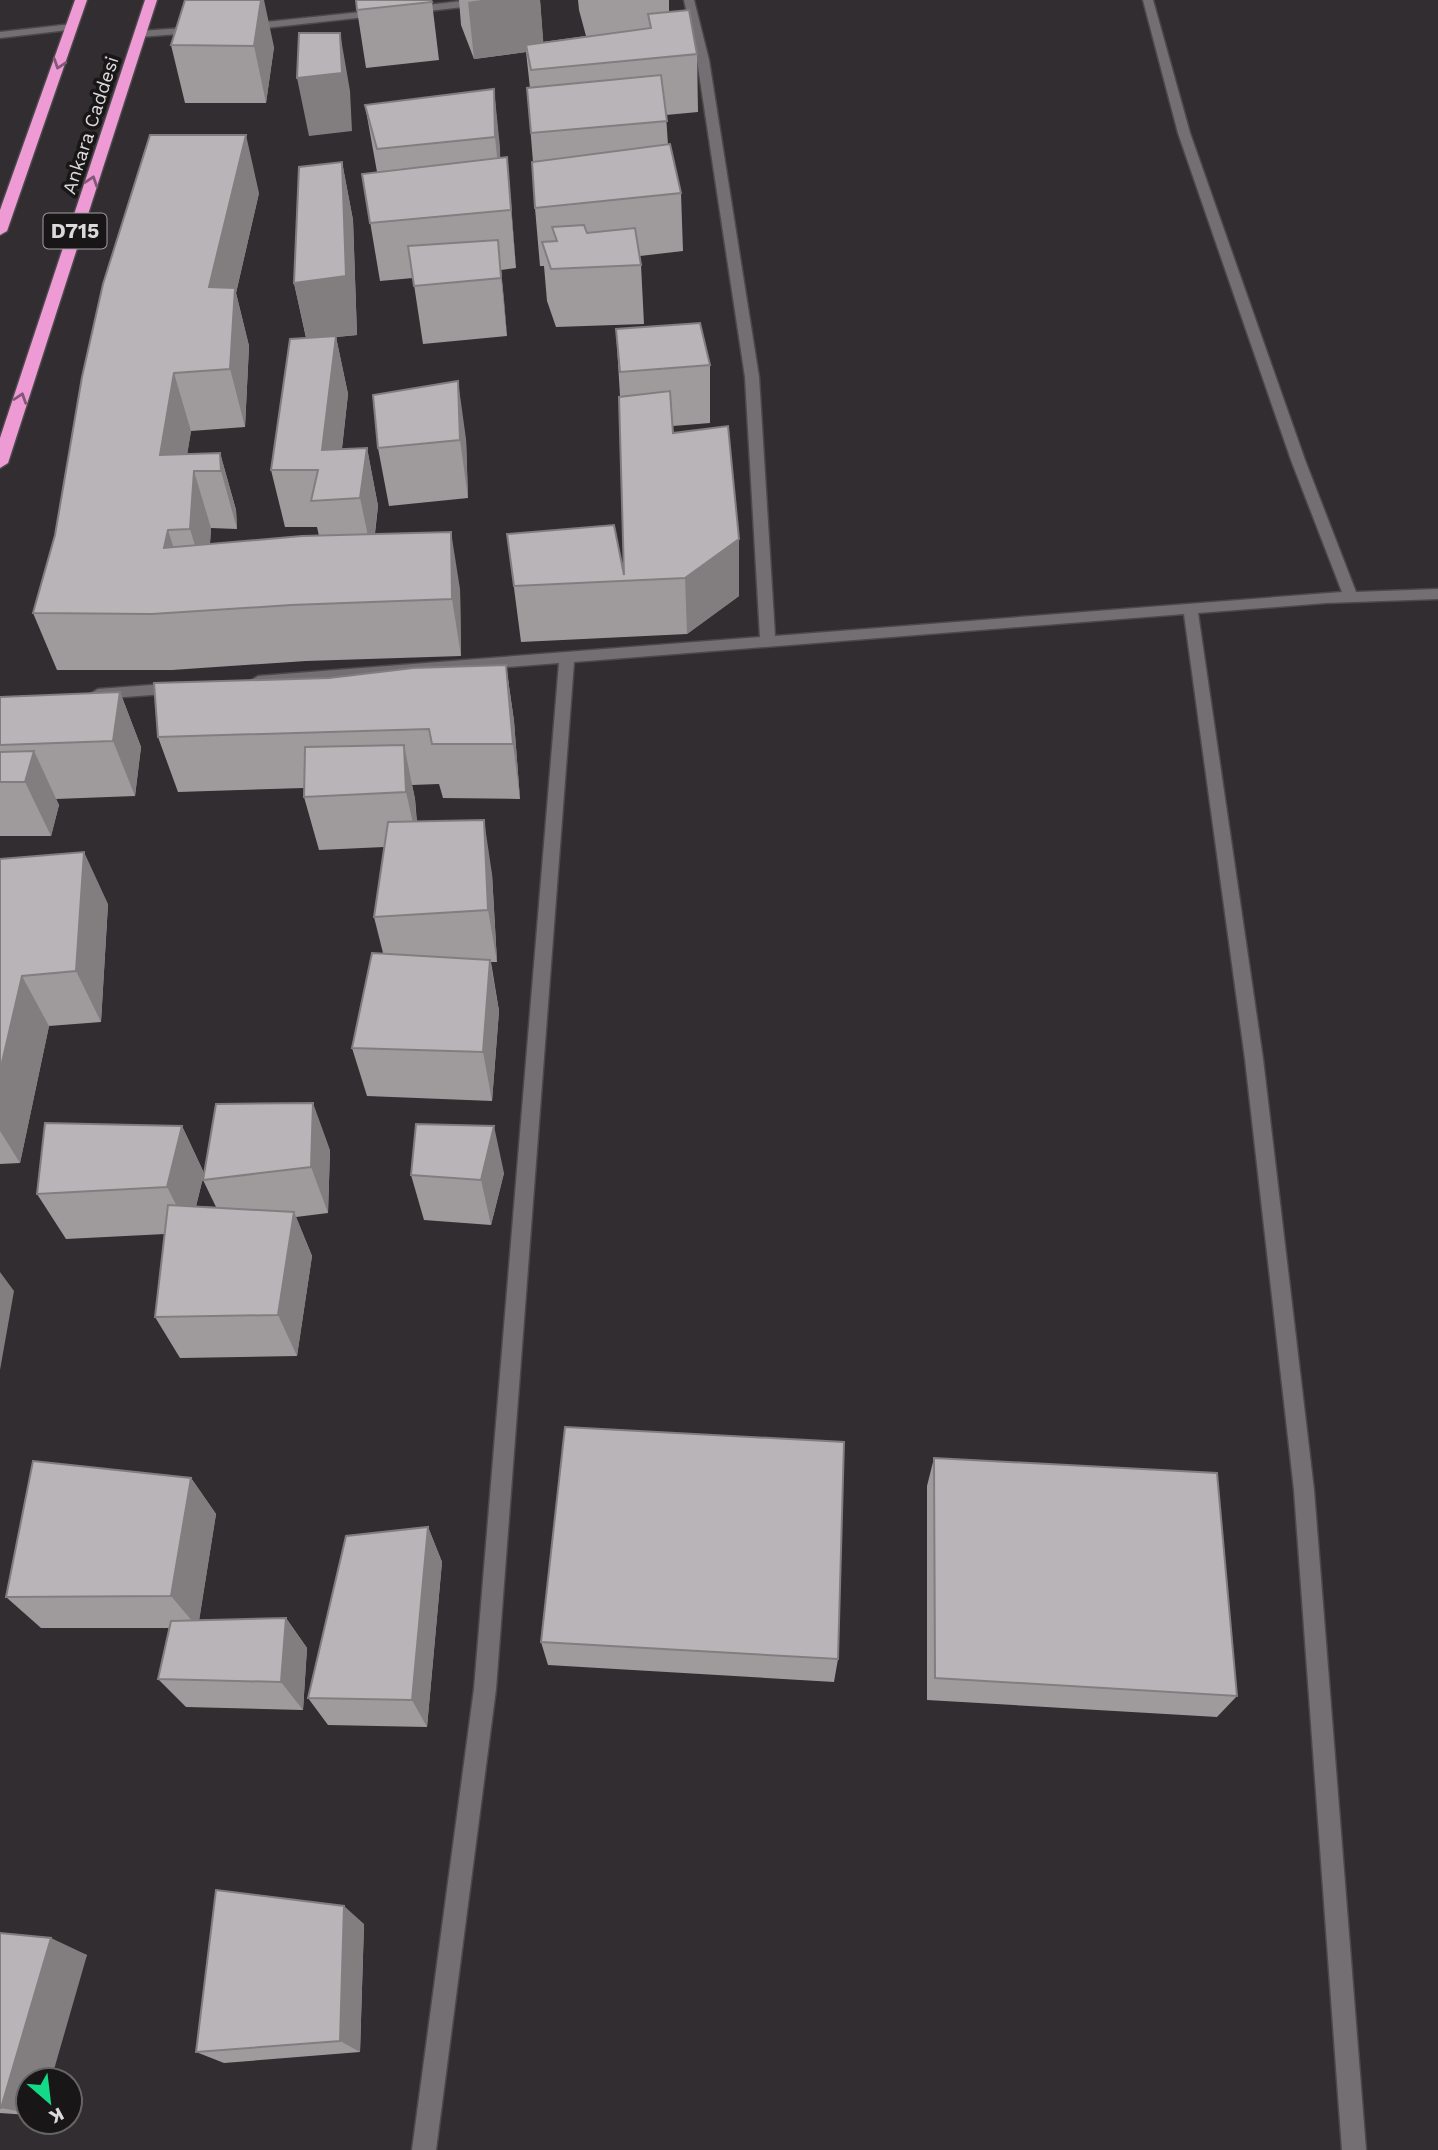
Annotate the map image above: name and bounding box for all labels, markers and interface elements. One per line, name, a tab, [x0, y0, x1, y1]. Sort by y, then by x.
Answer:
street label: Ankara Caddesi	[57, 53, 124, 197]
one-way arrow	[53, 58, 67, 70]
one-way arrow	[83, 176, 98, 188]
road number: D715	[43, 214, 106, 248]
one-way arrow	[13, 392, 27, 404]
north arrow	[14, 2066, 84, 2136]
text: K	[46, 2102, 68, 2129]

